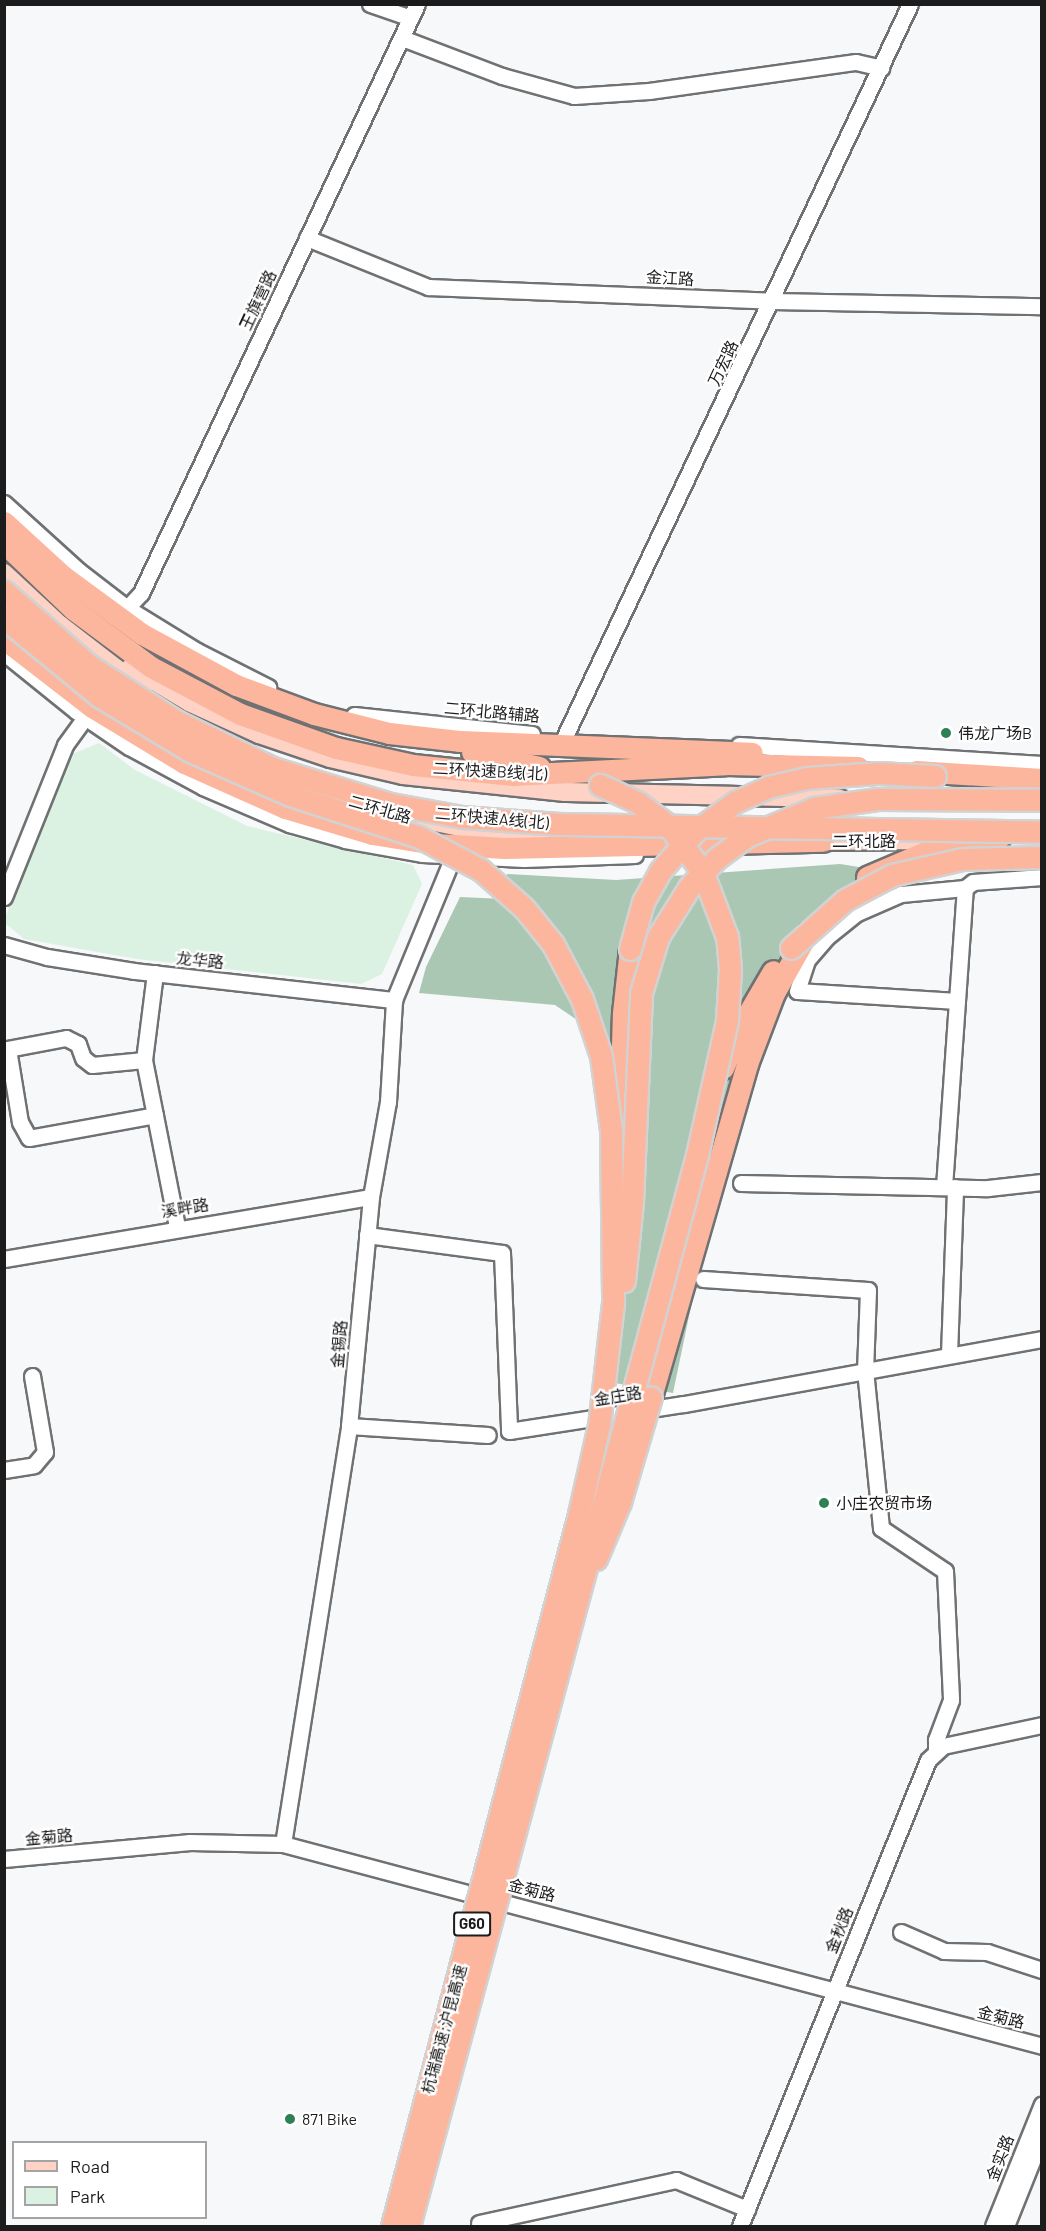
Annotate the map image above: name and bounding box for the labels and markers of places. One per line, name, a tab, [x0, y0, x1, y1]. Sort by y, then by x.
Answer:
place label: 伟龙广场B	[958, 723, 1032, 743]
marker: 伟龙广场B	[939, 726, 953, 740]
place label: 小庄农贸市场	[836, 1493, 932, 1513]
marker: 小庄农贸市场	[817, 1496, 831, 1510]
place label: 871 Bike	[302, 2109, 357, 2129]
marker: 871 Bike	[283, 2112, 297, 2126]

